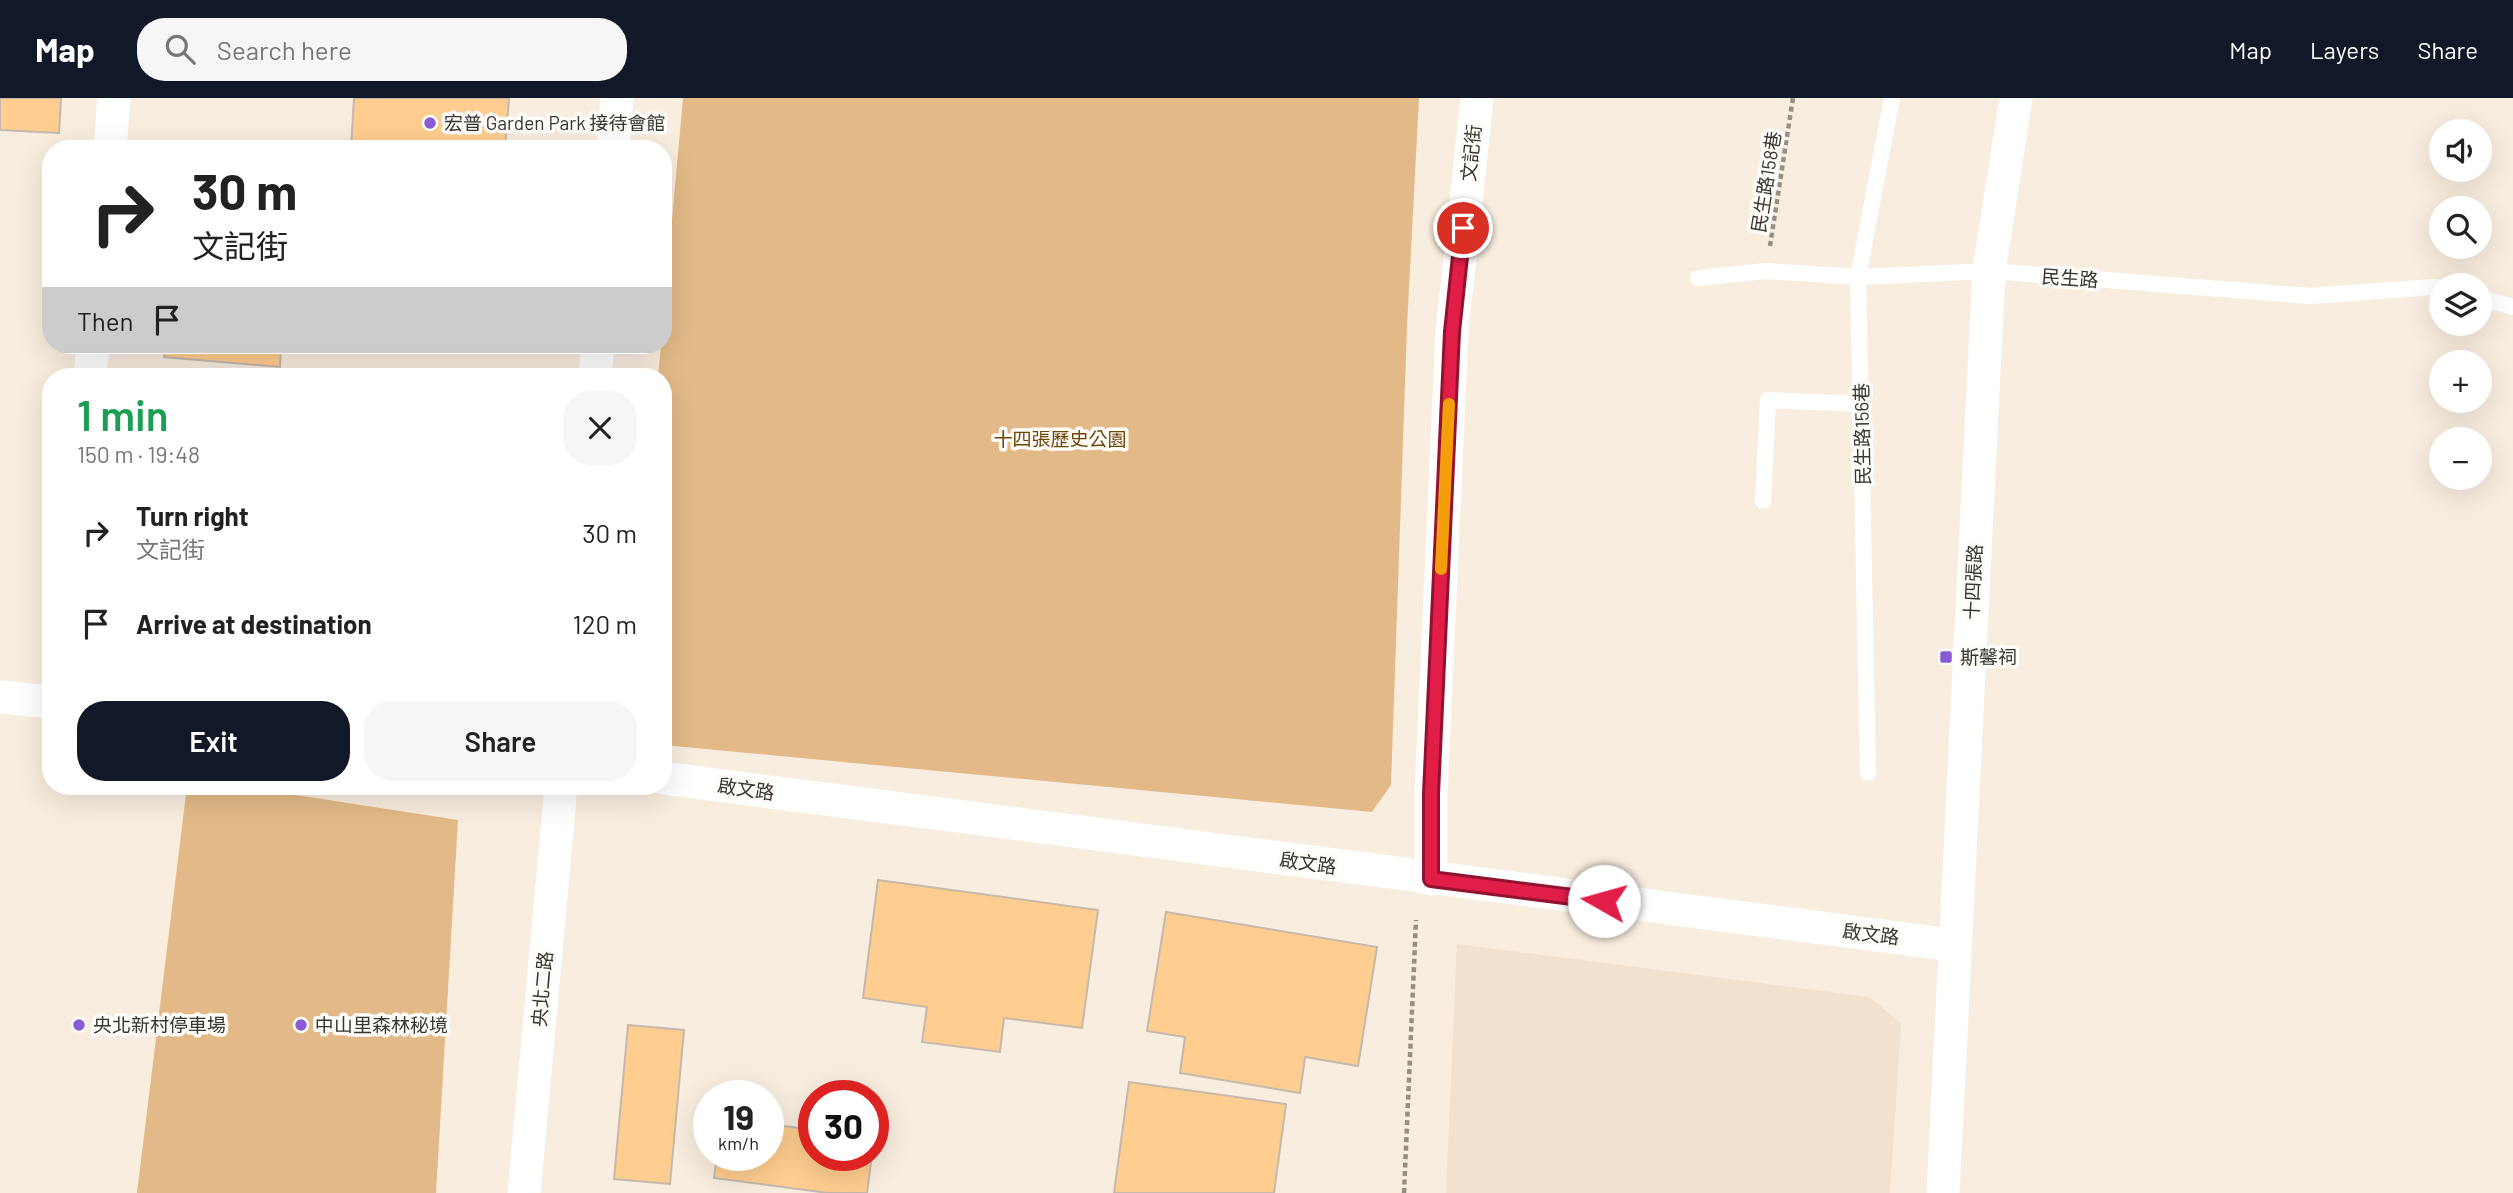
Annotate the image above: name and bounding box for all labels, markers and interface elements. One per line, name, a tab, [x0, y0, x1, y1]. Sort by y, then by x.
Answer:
search box	[137, 18, 627, 81]
text: Map	[35, 29, 95, 69]
icon: search	[161, 30, 199, 68]
text: Search here	[217, 34, 352, 65]
text: Map	[2229, 35, 2272, 64]
text: Layers	[2310, 35, 2379, 64]
text: Share	[2417, 35, 2478, 64]
place label: 宏普 Garden Park 接待會館	[444, 111, 666, 134]
marker: 宏普 Garden Park 接待會館	[422, 115, 438, 131]
map controls	[2429, 119, 2492, 490]
button: sound	[2429, 119, 2492, 182]
street label: 文記街	[1456, 123, 1485, 183]
street label: 民生路158巷	[1746, 130, 1785, 234]
text: 30 m	[192, 161, 297, 220]
icon: right	[77, 168, 168, 259]
button: search	[2429, 196, 2492, 259]
pin	[1433, 198, 1493, 258]
icon: arrive	[1444, 209, 1482, 247]
text: 文記街	[192, 226, 288, 264]
street label: 民生路	[2041, 264, 2099, 291]
button: layers	[2429, 273, 2492, 336]
icon: arrive	[148, 301, 186, 339]
text: Then	[77, 305, 134, 336]
button: +	[2429, 350, 2492, 413]
street label: 民生路156巷	[1849, 383, 1874, 485]
text: 1 min	[77, 389, 169, 439]
button: close	[563, 391, 637, 465]
park label: 十四張歷史公園	[993, 427, 1127, 450]
button: −	[2429, 427, 2492, 490]
text: 150 m · 19:48	[77, 440, 200, 468]
text: Turn right	[136, 500, 249, 531]
icon: right	[77, 514, 115, 552]
text: 30 m	[582, 517, 637, 548]
text: 文記街	[136, 535, 205, 563]
street label: 十四張路	[1959, 543, 1986, 621]
icon: arrive	[77, 605, 115, 643]
text: Arrive at destination	[136, 608, 372, 639]
text: 120 m	[573, 608, 637, 639]
place label: 斯馨祠	[1960, 645, 2017, 668]
marker: 斯馨祠	[1938, 649, 1954, 665]
button: Exit	[77, 701, 350, 781]
button: Share	[364, 701, 637, 781]
street label: 啟文路	[716, 773, 776, 804]
street label: 啟文路	[1278, 847, 1338, 878]
position arrow	[1567, 864, 1641, 938]
street label: 啟文路	[1841, 919, 1901, 948]
street label: 央北二路	[527, 950, 556, 1028]
place label: 央北新村停車場	[93, 1013, 226, 1036]
place label: 中山里森林秘境	[315, 1013, 448, 1036]
marker: 央北新村停車場	[71, 1017, 87, 1033]
marker: 中山里森林秘境	[293, 1017, 309, 1033]
speed limit sign: 30	[798, 1080, 889, 1171]
text: 19	[723, 1095, 754, 1137]
text: km/h	[718, 1132, 759, 1154]

